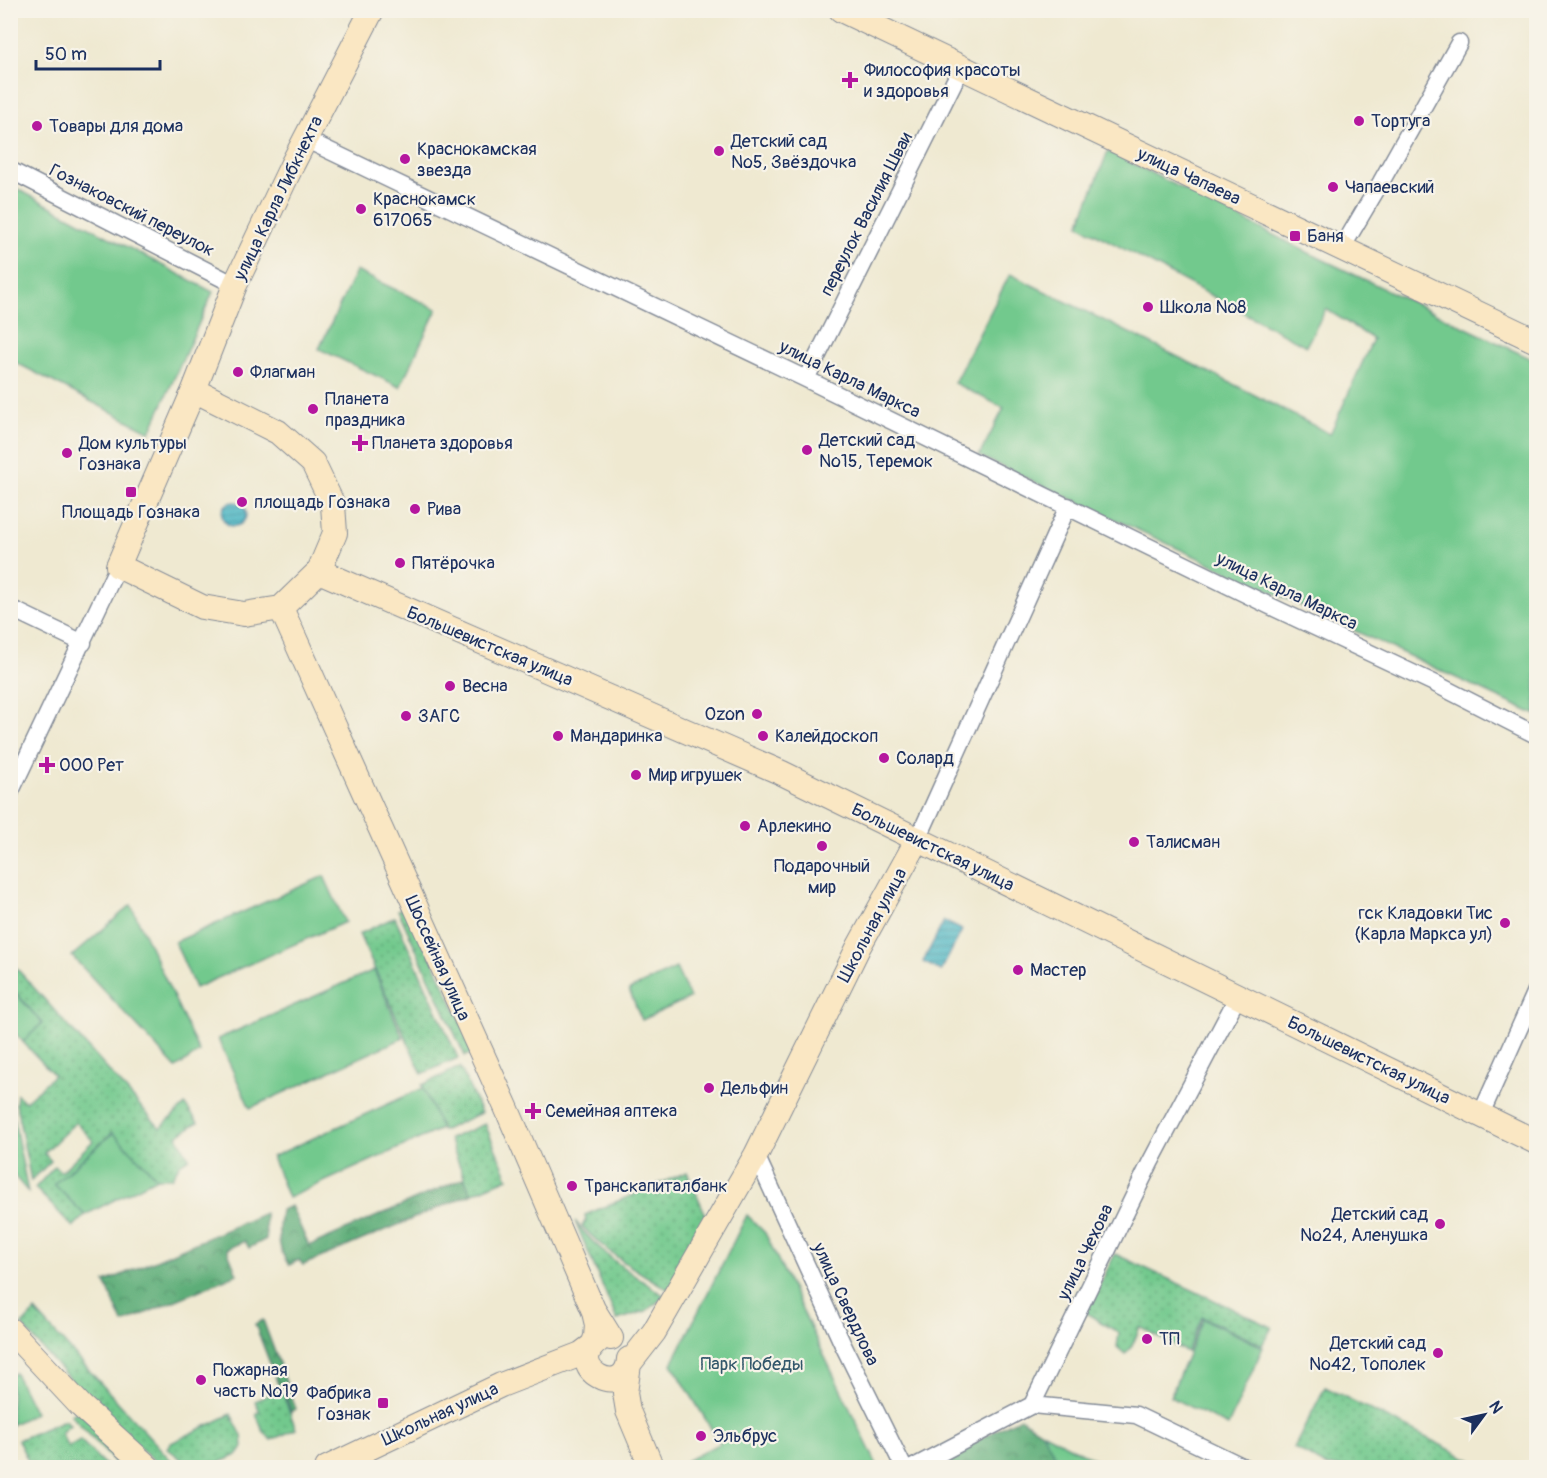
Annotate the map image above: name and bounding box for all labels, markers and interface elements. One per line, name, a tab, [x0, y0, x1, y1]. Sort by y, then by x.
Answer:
scale bar	[36, 33, 160, 71]
text: 50 m	[45, 43, 87, 66]
place label: Философия красоты и здоровья	[864, 59, 1021, 103]
marker: Философия красоты и здоровья	[841, 71, 859, 89]
place label: Тортуга	[1371, 110, 1430, 133]
street label: улица Карла Либкнехта	[228, 112, 328, 285]
marker: Тортуга	[1352, 114, 1366, 128]
place label: Товары для дома	[49, 115, 183, 138]
marker: Товары для дома	[30, 119, 44, 133]
street label: переулок Василия Шваи	[815, 128, 918, 300]
place label: Детский сад №5, Звёздочка	[730, 130, 856, 174]
place label: Краснокамская звезда	[417, 138, 537, 182]
street label: улица Чапаева	[1132, 142, 1244, 210]
marker: Детский сад №5, Звёздочка	[712, 144, 726, 158]
marker: Краснокамская звезда	[398, 152, 412, 166]
street label: Гознаковский переулок	[45, 159, 218, 262]
place label: Чапаевский	[1345, 176, 1435, 199]
marker: Чапаевский	[1326, 180, 1340, 194]
place label: Краснокамск 617065	[373, 188, 476, 232]
marker: Краснокамск 617065	[354, 202, 368, 216]
place label: Баня	[1307, 225, 1344, 248]
marker: Баня	[1288, 229, 1302, 243]
place label: Школа №8	[1160, 296, 1246, 319]
marker: Школа №8	[1141, 300, 1155, 314]
street label: улица Карла Маркса	[774, 335, 924, 424]
place label: Флагман	[250, 361, 315, 384]
marker: Флагман	[231, 365, 245, 379]
place label: Планета праздника	[325, 388, 405, 432]
marker: Планета праздника	[306, 402, 320, 416]
place label: Детский сад №15, Теремок	[818, 429, 933, 473]
place label: Дом культуры Гознака	[78, 432, 187, 476]
place label: Планета здоровья	[372, 432, 513, 455]
marker: Планета здоровья	[353, 436, 367, 450]
marker: Детский сад №15, Теремок	[800, 443, 814, 457]
marker: Дом культуры Гознака	[60, 446, 74, 460]
marker: Площадь Гознака	[124, 485, 138, 499]
place label: площадь Гознака	[254, 491, 390, 514]
marker: площадь Гознака	[235, 495, 249, 509]
place label: Рива	[427, 498, 461, 521]
place label: Площадь Гознака	[62, 501, 200, 524]
marker: Рива	[408, 502, 422, 516]
street label: улица Карла Маркса	[1211, 547, 1361, 636]
place label: Пятёрочка	[412, 552, 495, 575]
marker: Пятёрочка	[393, 556, 407, 570]
street label: Большевистская улица	[403, 601, 576, 692]
place label: Весна	[462, 675, 508, 698]
marker: Весна	[443, 679, 457, 693]
place label: Ozon	[705, 703, 745, 726]
place label: ЗАГС	[418, 705, 460, 728]
marker: Ozon	[750, 707, 764, 721]
marker: ЗАГС	[399, 709, 413, 723]
place label: Мандаринка	[570, 725, 663, 748]
place label: Калейдоскоп	[775, 725, 878, 748]
marker: Мандаринка	[551, 729, 565, 743]
marker: Калейдоскоп	[756, 729, 770, 743]
place label: Солард	[896, 747, 954, 770]
marker: Солард	[877, 751, 891, 765]
place label: ООО Рет	[59, 754, 124, 777]
marker: ООО Рет	[40, 758, 54, 772]
place label: Мир игрушек	[648, 764, 743, 787]
marker: Мир игрушек	[629, 768, 643, 782]
street label: Большевистская улица	[848, 798, 1018, 897]
place label: Арлекино	[757, 815, 832, 838]
marker: Арлекино	[738, 819, 752, 833]
place label: Талисман	[1146, 831, 1220, 854]
marker: Талисман	[1127, 835, 1141, 849]
marker: Подарочный мир	[815, 839, 829, 853]
place label: Подарочный мир	[774, 855, 870, 899]
street label: Школьная улица	[833, 864, 912, 986]
street label: Шоссейная улица	[400, 892, 475, 1024]
place label: гск Кладовки Тис (Карла Маркса ул)	[1354, 902, 1493, 946]
marker: гск Кладовки Тис (Карла Маркса ул)	[1498, 916, 1512, 930]
place label: Мастер	[1030, 959, 1087, 982]
marker: Мастер	[1011, 963, 1025, 977]
street label: Большевистская улица	[1284, 1011, 1454, 1110]
place label: Дельфин	[720, 1077, 788, 1100]
marker: Дельфин	[702, 1081, 716, 1095]
place label: Семейная аптека	[545, 1100, 677, 1123]
marker: Семейная аптека	[526, 1104, 540, 1118]
place label: Транскапиталбанк	[584, 1175, 728, 1198]
marker: Транскапиталбанк	[565, 1179, 579, 1193]
street label: улица Чехова	[1052, 1200, 1119, 1305]
place label: Детский сад №24, Аленушка	[1300, 1203, 1428, 1247]
marker: Детский сад №24, Аленушка	[1433, 1217, 1447, 1231]
street label: улица Свердлова	[807, 1238, 884, 1369]
place label: ТП	[1159, 1328, 1180, 1351]
marker: ТП	[1140, 1332, 1154, 1346]
place label: Детский сад №42, Тополек	[1309, 1332, 1426, 1376]
marker: Детский сад №42, Тополек	[1431, 1346, 1445, 1360]
park label: Парк Победы	[701, 1353, 803, 1376]
place label: Пожарная часть №19	[213, 1359, 299, 1403]
marker: Пожарная часть №19	[194, 1373, 208, 1387]
street label: Школьная улица	[378, 1377, 502, 1451]
place label: Фабрика Гознак	[307, 1382, 371, 1426]
north arrow	[1454, 1385, 1514, 1445]
marker: Фабрика Гознак	[376, 1396, 390, 1410]
text: N	[1484, 1397, 1507, 1418]
place label: Эльбрус	[713, 1425, 777, 1448]
marker: Эльбрус	[694, 1429, 708, 1443]

